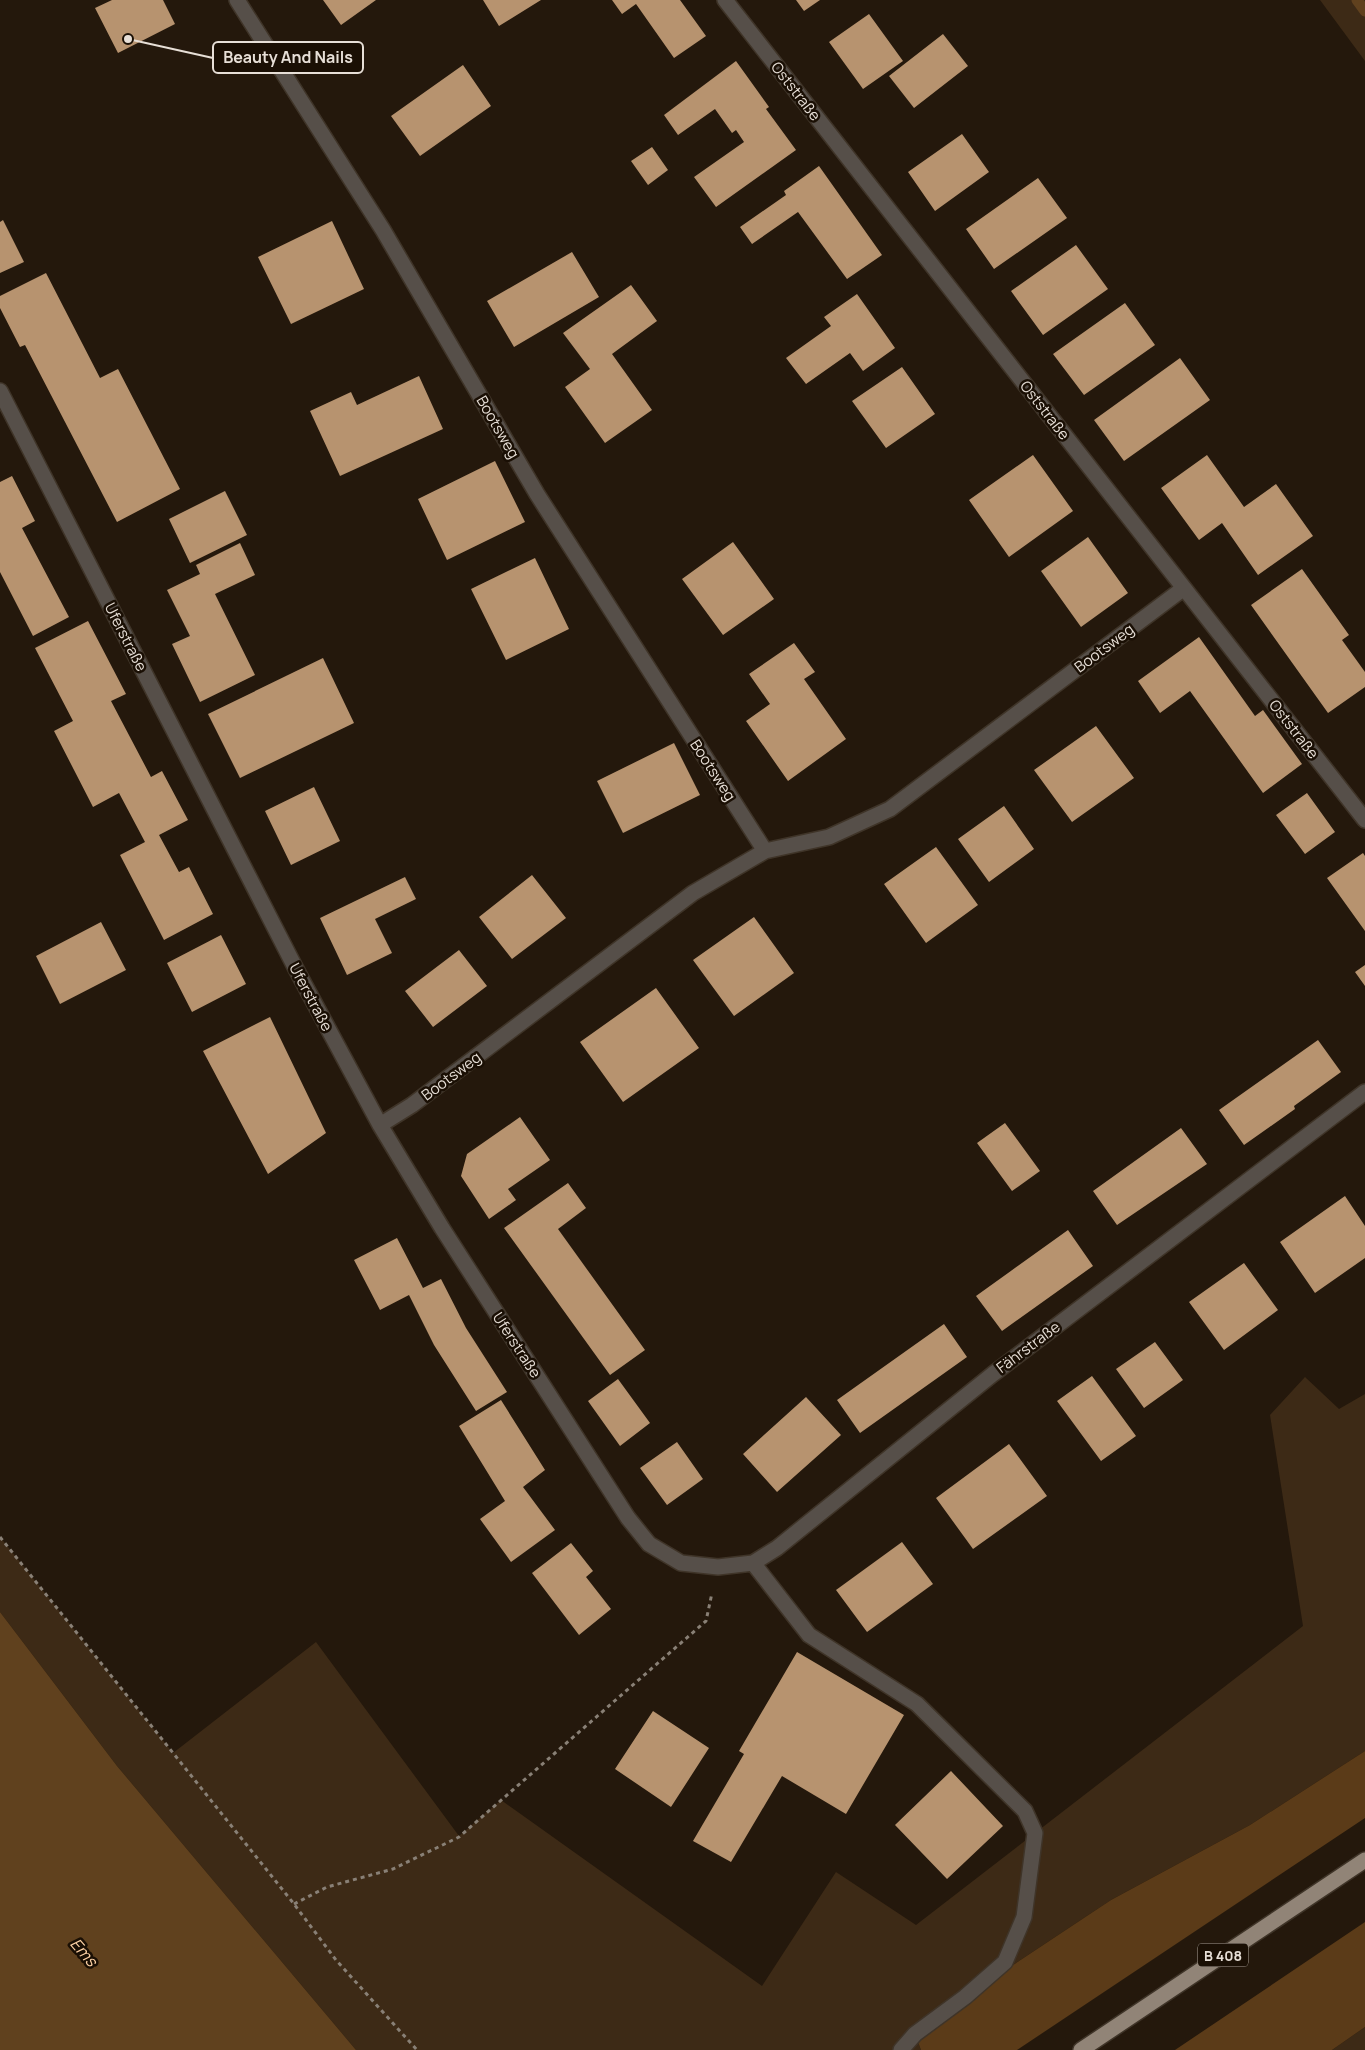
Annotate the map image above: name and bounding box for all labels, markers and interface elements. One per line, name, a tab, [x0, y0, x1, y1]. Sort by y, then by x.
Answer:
callout: Beauty And Nails	[213, 42, 363, 73]
text: Beauty And Nails	[223, 46, 353, 68]
street label: Oststraße	[766, 57, 826, 125]
street label: Oststraße	[1015, 376, 1075, 444]
street label: Bootsweg	[472, 392, 524, 462]
street label: Uferstraße	[100, 599, 152, 675]
street label: Bootsweg	[1070, 619, 1138, 677]
street label: Oststraße	[1264, 695, 1324, 763]
street label: Bootsweg	[685, 735, 741, 805]
street label: Uferstraße	[284, 959, 338, 1035]
street label: Bootsweg	[417, 1047, 485, 1105]
street label: Uferstraße	[488, 1308, 546, 1382]
street label: Fährstraße	[992, 1316, 1064, 1378]
water label: Ems	[65, 1933, 104, 1972]
road number: B 408	[1198, 1944, 1248, 1966]

